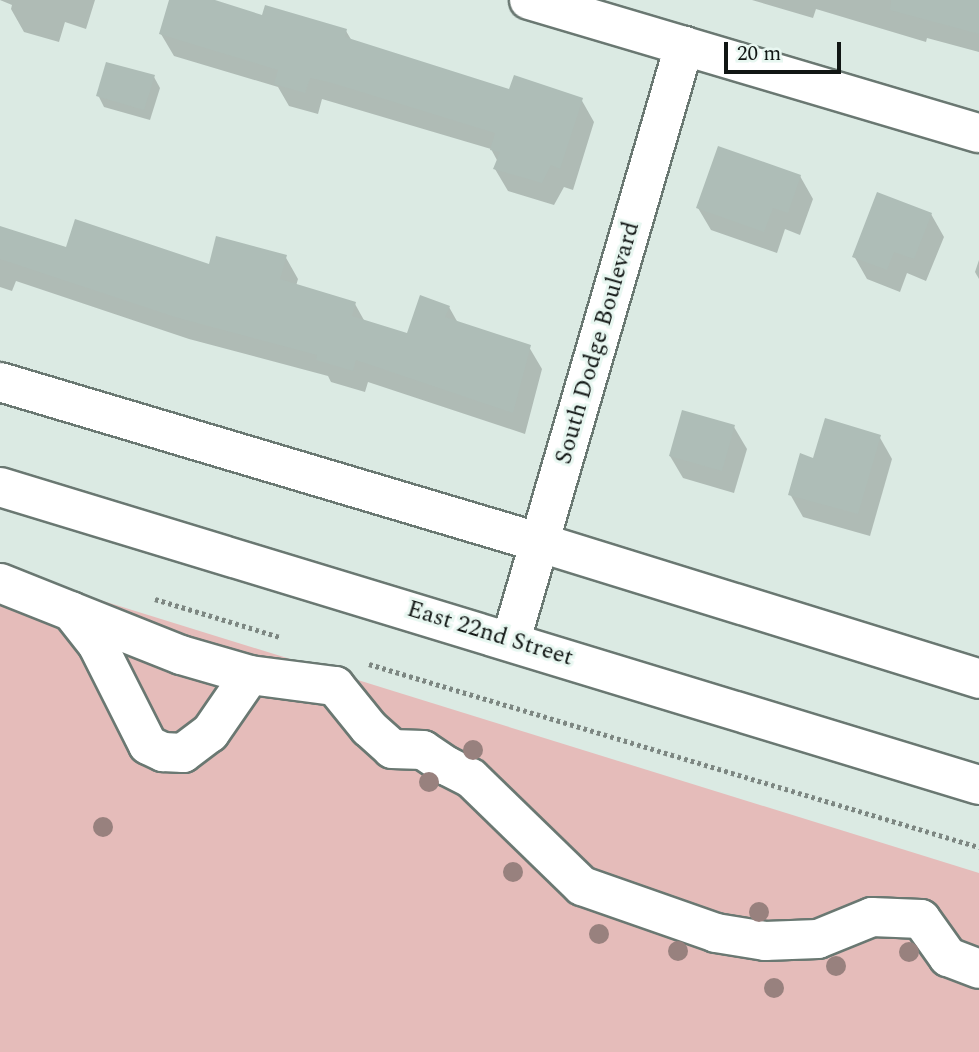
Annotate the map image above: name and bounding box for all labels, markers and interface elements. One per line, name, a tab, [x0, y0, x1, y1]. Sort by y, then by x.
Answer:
scale bar	[727, 28, 844, 72]
text: 20 m	[737, 38, 781, 70]
street label: South Dodge Boulevard	[550, 218, 646, 468]
street label: East 22nd Street	[403, 595, 577, 673]

